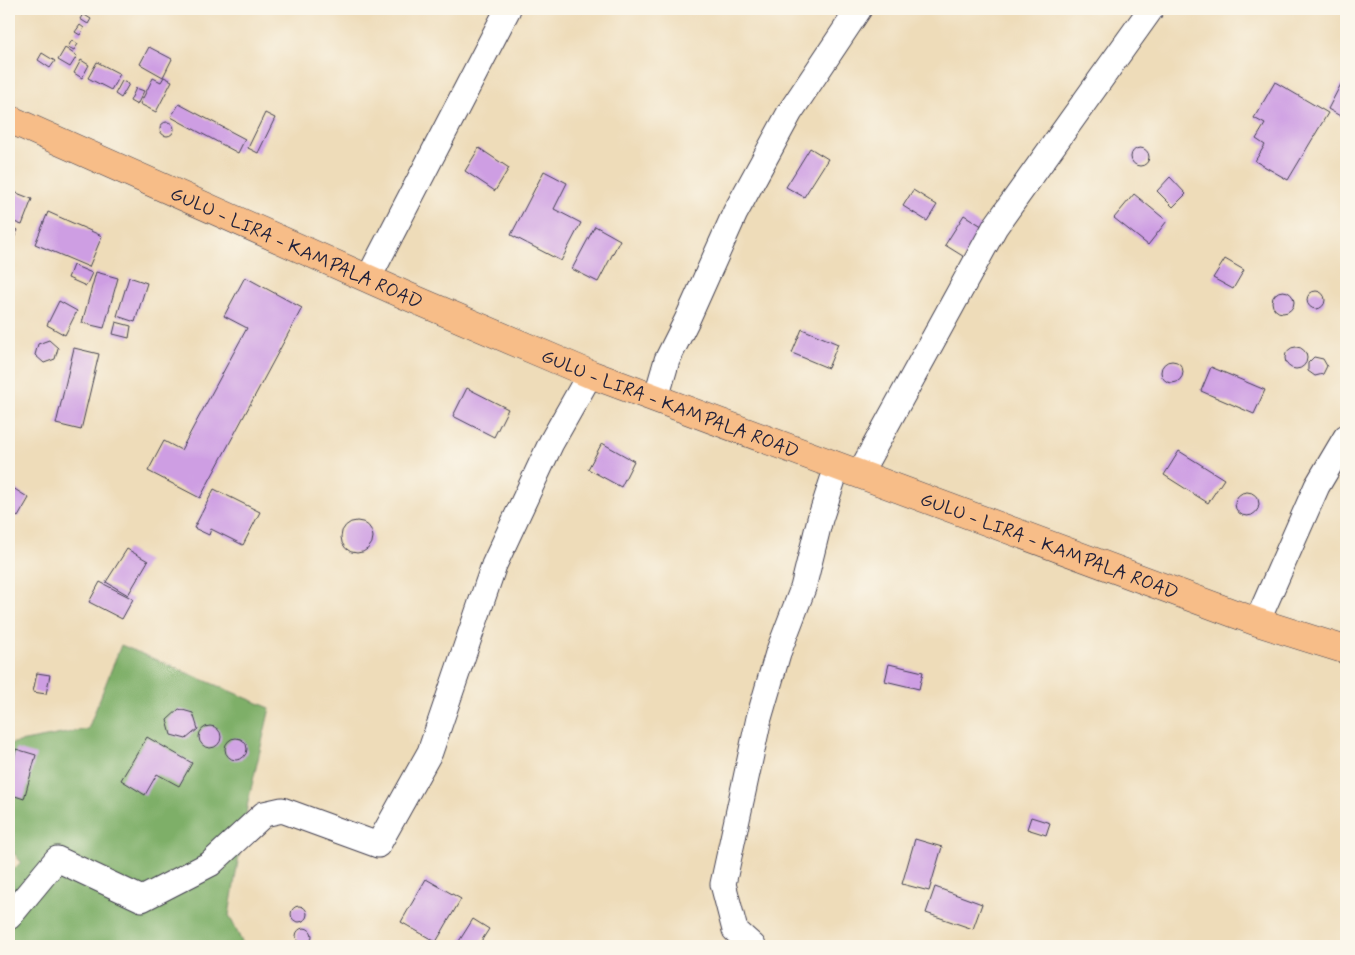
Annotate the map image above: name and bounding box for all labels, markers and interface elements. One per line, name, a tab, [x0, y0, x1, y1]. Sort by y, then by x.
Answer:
street label: GULU - LIRA - KAMPALA ROAD	[166, 181, 426, 315]
street label: GULU - LIRA - KAMPALA ROAD	[537, 344, 802, 465]
street label: GULU - LIRA - KAMPALA ROAD	[917, 487, 1182, 606]

